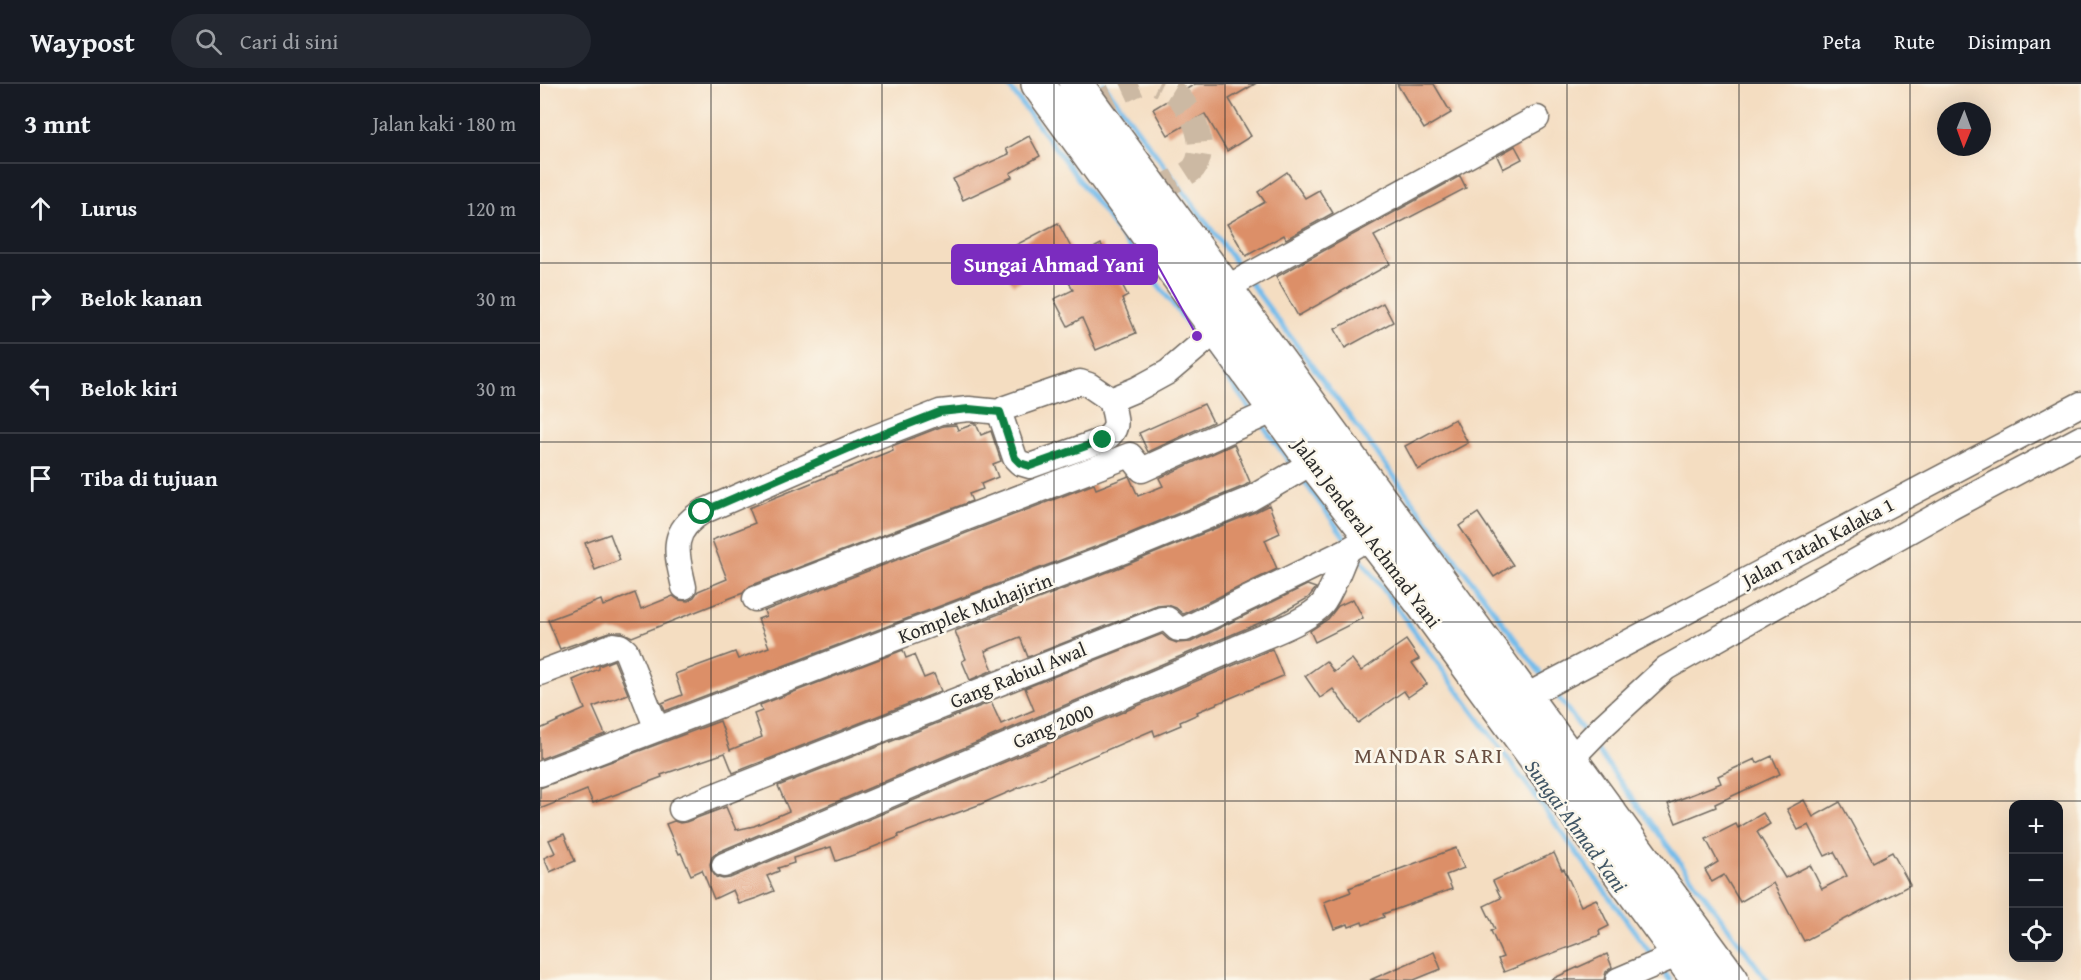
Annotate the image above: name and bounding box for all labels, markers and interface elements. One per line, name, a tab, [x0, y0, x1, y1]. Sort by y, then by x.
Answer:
search box	[171, 14, 591, 68]
text: Waypost	[30, 21, 135, 62]
icon: search	[192, 25, 225, 58]
text: Cari di sini	[240, 25, 339, 57]
text: Peta	[1823, 26, 1861, 57]
text: Rute	[1894, 26, 1935, 57]
text: Disimpan	[1968, 26, 2051, 57]
north arrow	[1937, 102, 1991, 156]
text: 3 mnt	[24, 104, 91, 143]
text: Jalan kaki · 180 m	[372, 109, 516, 138]
icon: ahead	[24, 192, 57, 225]
text: Lurus	[81, 192, 137, 224]
text: 120 m	[466, 194, 516, 223]
callout: Sungai Ahmad Yani	[952, 245, 1157, 284]
text: Sungai Ahmad Yani	[963, 249, 1145, 280]
icon: right	[24, 282, 57, 315]
text: Belok kanan	[81, 282, 202, 314]
text: 30 m	[476, 284, 516, 313]
icon: left	[24, 372, 57, 405]
text: Belok kiri	[81, 372, 178, 404]
text: 30 m	[476, 374, 516, 403]
route end	[1089, 426, 1115, 452]
street label: Jalan Jenderal Achmad Yani	[1285, 429, 1449, 634]
icon: arrive	[24, 462, 57, 495]
text: Tiba di tujuan	[81, 462, 218, 494]
street label: Jalan Tatah Kalaka 1	[1734, 489, 1899, 595]
route start	[688, 498, 714, 524]
street label: Komplek Muhajirin	[894, 565, 1056, 650]
street label: Gang Rabiul Awal	[945, 634, 1091, 715]
street label: Gang 2000	[1008, 696, 1098, 756]
district label: MANDAR SARI	[1354, 739, 1504, 771]
water label: Sungai Ahmad Yani	[1517, 753, 1636, 899]
map controls	[2009, 800, 2063, 962]
button: +	[2009, 800, 2063, 854]
button: −	[2009, 854, 2063, 908]
button: locate	[2009, 908, 2063, 962]

